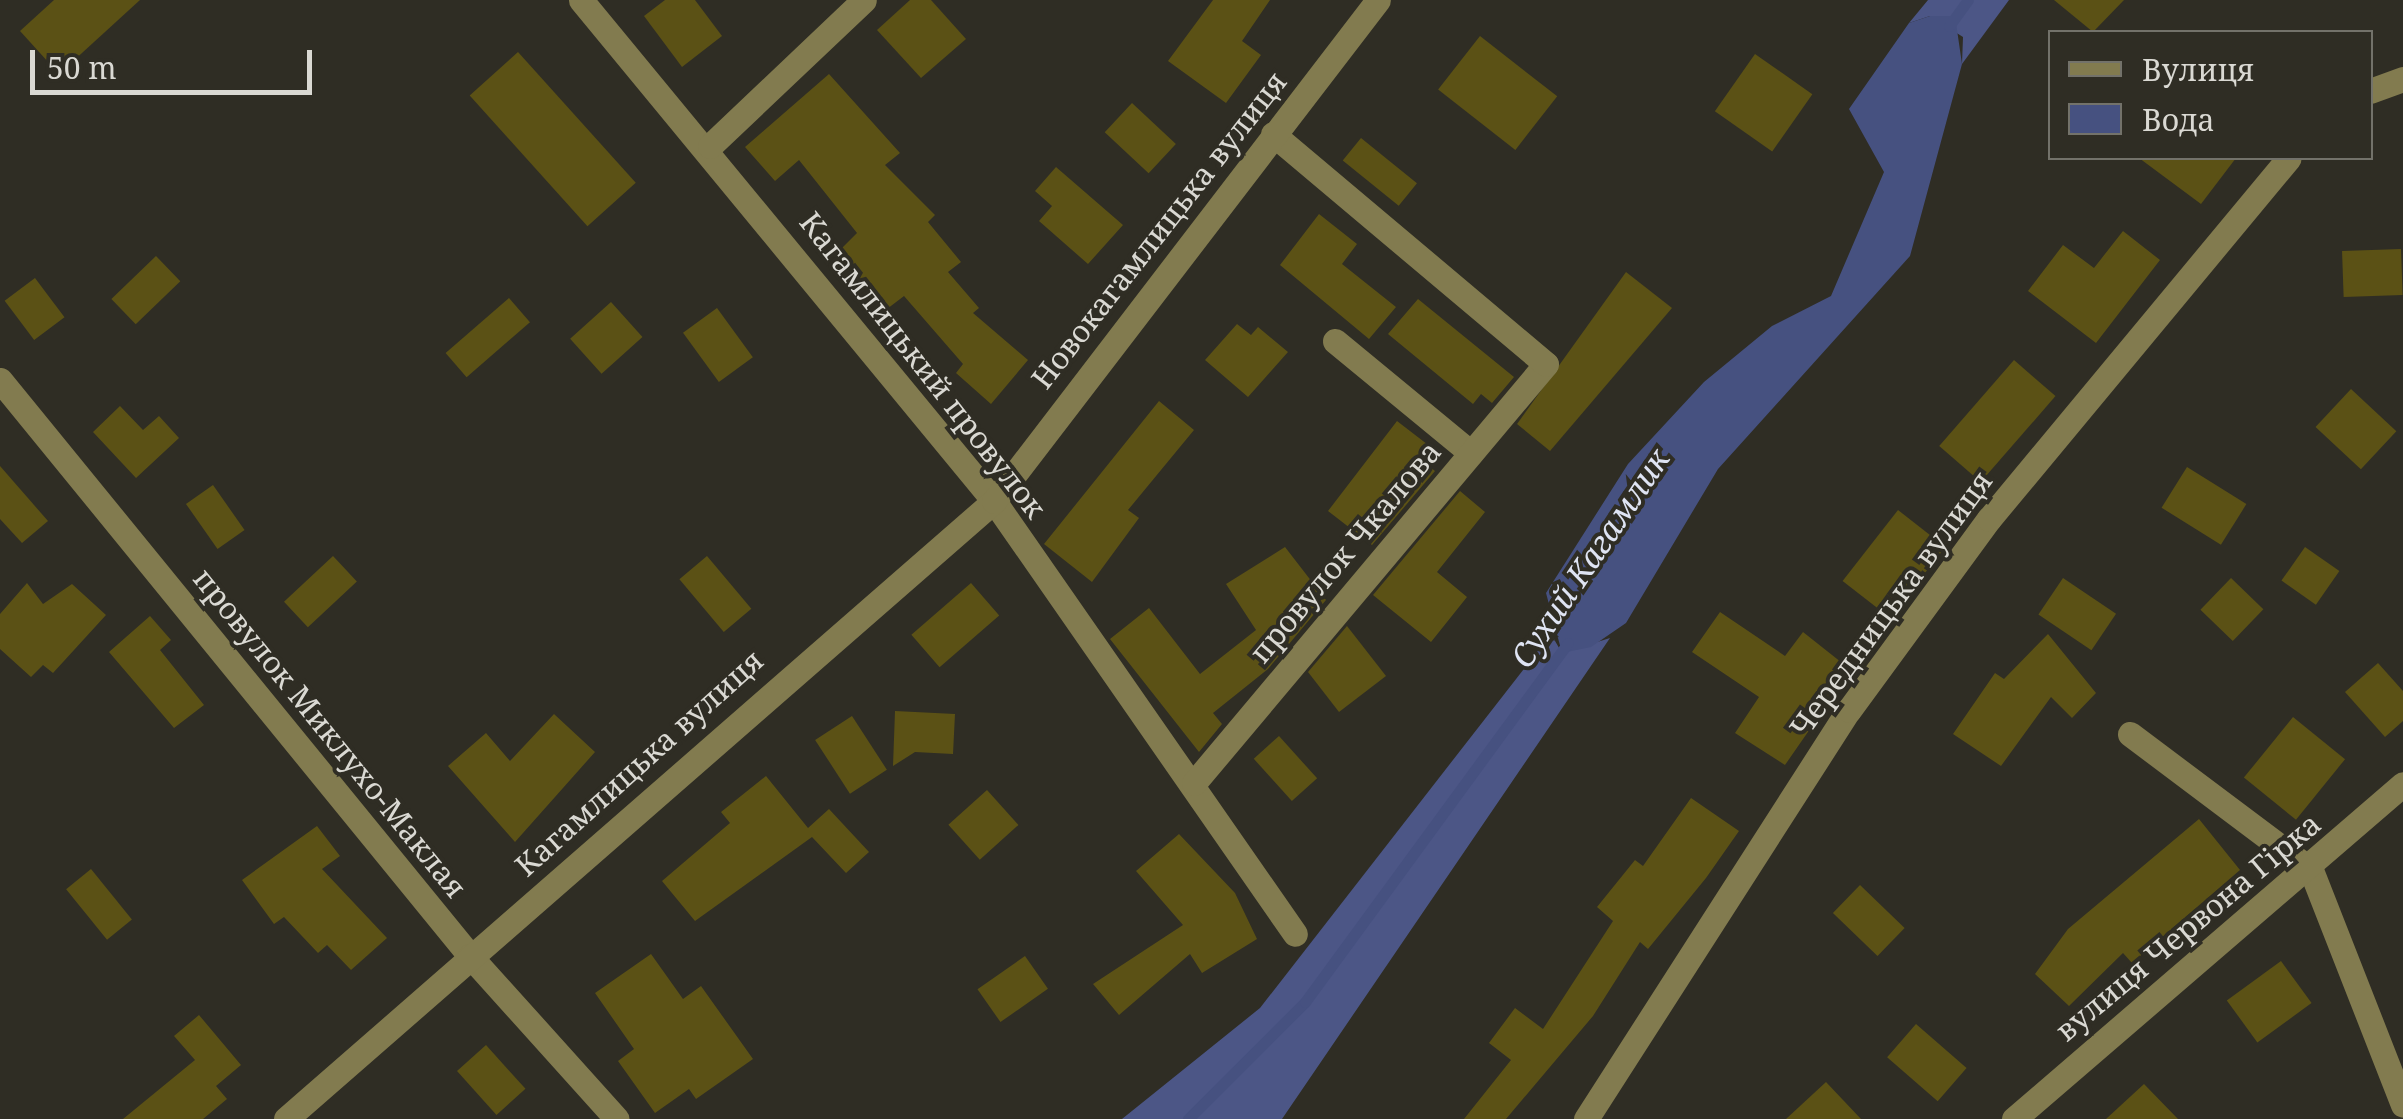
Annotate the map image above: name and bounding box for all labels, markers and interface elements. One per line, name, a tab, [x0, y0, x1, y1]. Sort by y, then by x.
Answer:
scale bar	[35, 30, 318, 92]
legend	[2048, 30, 2373, 160]
text: 50 m	[47, 47, 117, 88]
text: Вулиця	[2142, 49, 2254, 90]
street label: Новокагамлицька вулиця	[1024, 64, 1294, 396]
text: Вода	[2142, 99, 2215, 140]
street label: Кагамлицький провулок	[792, 205, 1054, 525]
street label: провулок Чкалова	[1242, 434, 1448, 670]
water label: Сухий Кагамлик	[1502, 441, 1678, 675]
street label: Чередницька вулиця	[1782, 464, 2000, 744]
street label: провулок Миклухо-Маклая	[186, 561, 474, 905]
street label: Кагамлицька вулиця	[508, 642, 770, 884]
street label: вулиця Червона Гірка	[2048, 806, 2328, 1048]

